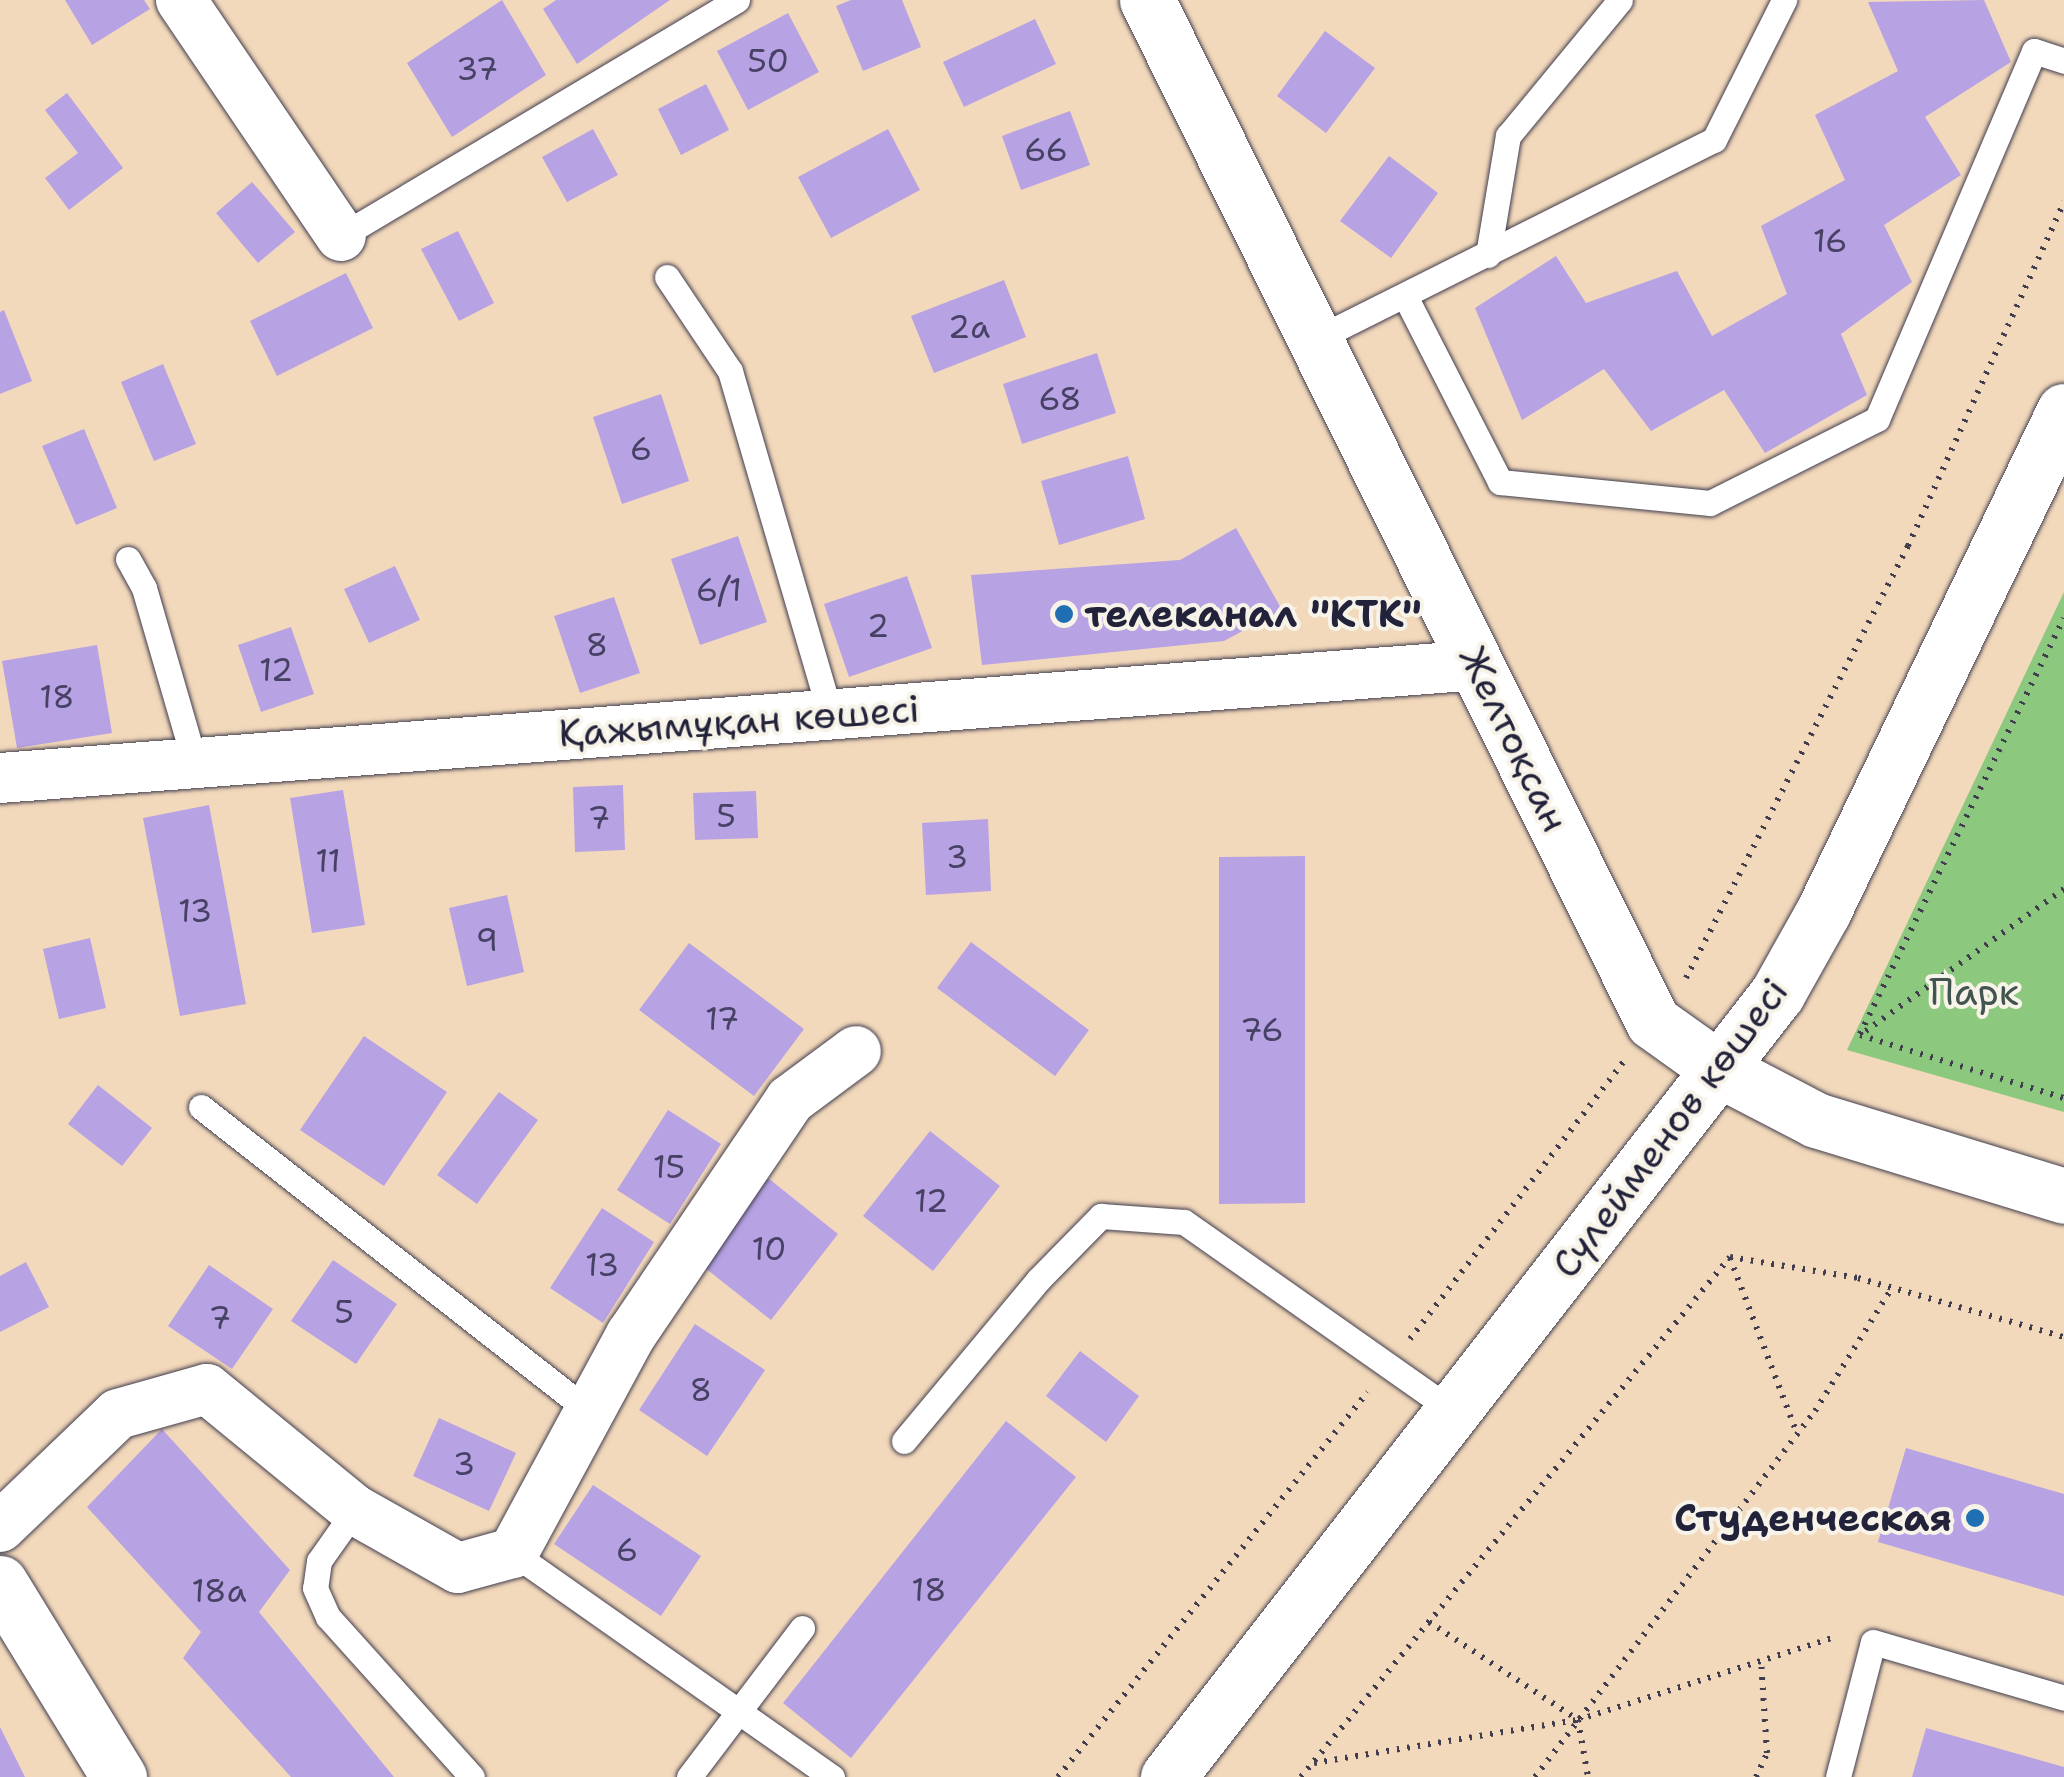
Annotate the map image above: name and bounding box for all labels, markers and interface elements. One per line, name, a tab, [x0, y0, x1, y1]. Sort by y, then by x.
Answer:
house number: 50	[747, 42, 789, 80]
house number: 37	[456, 50, 498, 88]
house number: 66	[1024, 131, 1068, 169]
house number: 16	[1813, 222, 1847, 260]
house number: 2а	[948, 308, 990, 346]
house number: 68	[1038, 380, 1082, 418]
house number: 6	[630, 430, 652, 468]
house number: 6/1	[696, 571, 742, 609]
place label: телеканал "КТК"	[1084, 591, 1422, 637]
marker: телеканал "КТК"	[1053, 603, 1075, 625]
house number: 2	[867, 607, 889, 645]
house number: 8	[586, 626, 608, 664]
street label: Желтоқсан	[1450, 639, 1578, 839]
house number: 12	[259, 651, 293, 689]
house number: 18	[39, 678, 75, 716]
street label: Қажымұқан көшесі	[557, 686, 921, 756]
house number: 5	[716, 797, 736, 835]
house number: 7	[588, 799, 610, 837]
house number: 3	[946, 838, 968, 876]
house number: 11	[315, 842, 341, 880]
house number: 13	[178, 892, 212, 930]
house number: 9	[476, 921, 498, 959]
street label: Сүлейменов көшесі	[1543, 969, 1797, 1287]
park label: Парк	[1929, 969, 2019, 1015]
house number: 17	[705, 1000, 739, 1038]
house number: 76	[1240, 1011, 1284, 1049]
house number: 15	[653, 1148, 685, 1186]
house number: 12	[914, 1182, 948, 1220]
house number: 10	[752, 1230, 786, 1268]
house number: 13	[585, 1246, 619, 1284]
house number: 5	[334, 1293, 354, 1331]
house number: 7	[209, 1299, 231, 1337]
house number: 8	[690, 1371, 712, 1409]
house number: 3	[453, 1445, 475, 1483]
place label: Студенческая	[1674, 1495, 1952, 1541]
marker: Студенческая	[1962, 1505, 1988, 1531]
house number: 6	[616, 1531, 638, 1569]
house number: 18	[911, 1571, 947, 1609]
house number: 18а	[191, 1572, 247, 1610]

